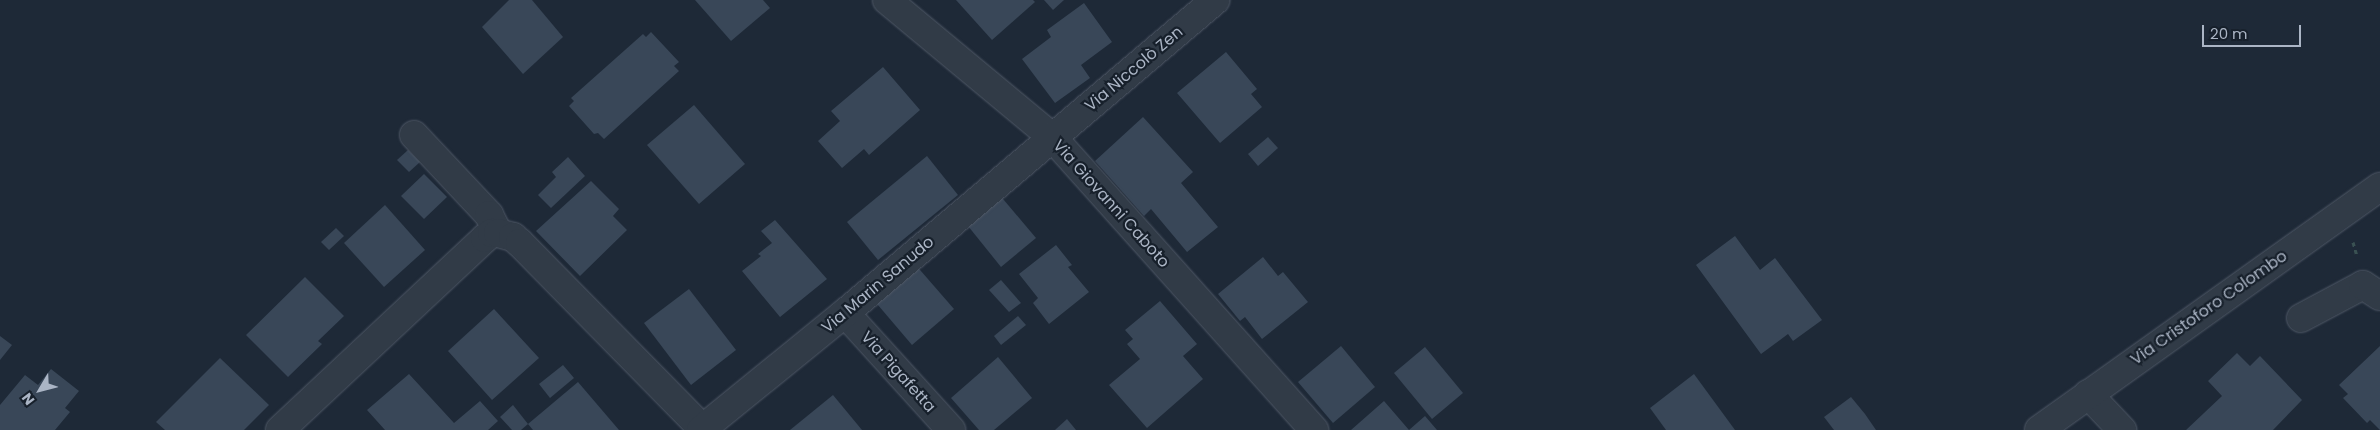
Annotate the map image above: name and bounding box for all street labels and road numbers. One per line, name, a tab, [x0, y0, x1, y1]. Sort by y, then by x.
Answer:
street label: Via Niccolò Zen	[1081, 22, 1187, 116]
street label: Via Giovanni Caboto	[1049, 136, 1173, 272]
street label: Via Marin Sanudo	[818, 232, 938, 338]
street label: Via Cristoforo Colombo	[2127, 247, 2291, 369]
street label: Via Pigafetta	[857, 328, 939, 416]

